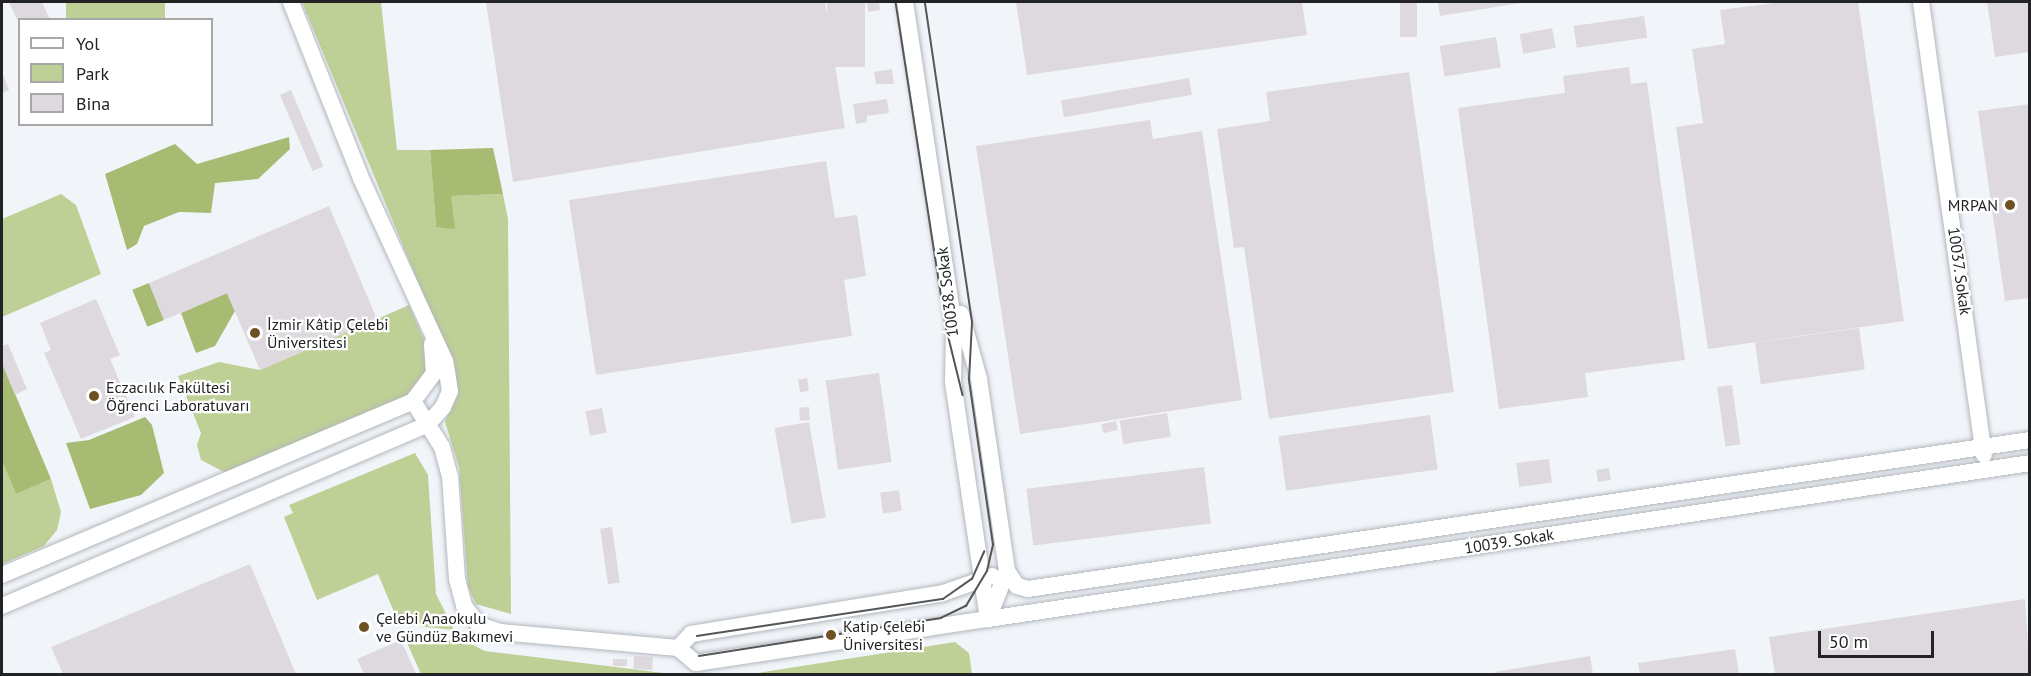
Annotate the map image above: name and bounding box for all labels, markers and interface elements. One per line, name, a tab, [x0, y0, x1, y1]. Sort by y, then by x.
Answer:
legend	[18, 18, 213, 126]
text: Yol	[76, 32, 99, 55]
text: Park	[76, 62, 109, 85]
text: Bina	[76, 92, 110, 115]
place label: MRPAN	[1948, 195, 1998, 215]
marker: MRPAN	[2003, 198, 2017, 212]
street label: 10037. Sokak	[1944, 225, 1976, 317]
street label: 10038. Sokak	[932, 245, 962, 339]
place label: İzmir Kâtip Çelebi Üniversitesi	[267, 314, 389, 352]
marker: İzmir Kâtip Çelebi Üniversitesi	[248, 326, 262, 340]
place label: Eczacılık Fakültesi Öğrenci Laboratuvarı	[106, 377, 250, 415]
marker: Eczacılık Fakültesi Öğrenci Laboratuvarı	[87, 389, 101, 403]
street label: 10039. Sokak	[1462, 524, 1556, 558]
place label: Çelebi Anaokulu ve Gündüz Bakımevi	[376, 608, 514, 646]
place label: Katip Çelebi Üniversitesi	[843, 616, 925, 654]
scale bar	[1821, 619, 1936, 657]
marker: Çelebi Anaokulu ve Gündüz Bakımevi	[357, 620, 371, 634]
marker: Katip Çelebi Üniversitesi	[824, 628, 838, 642]
text: 50 m	[1829, 630, 1868, 653]

